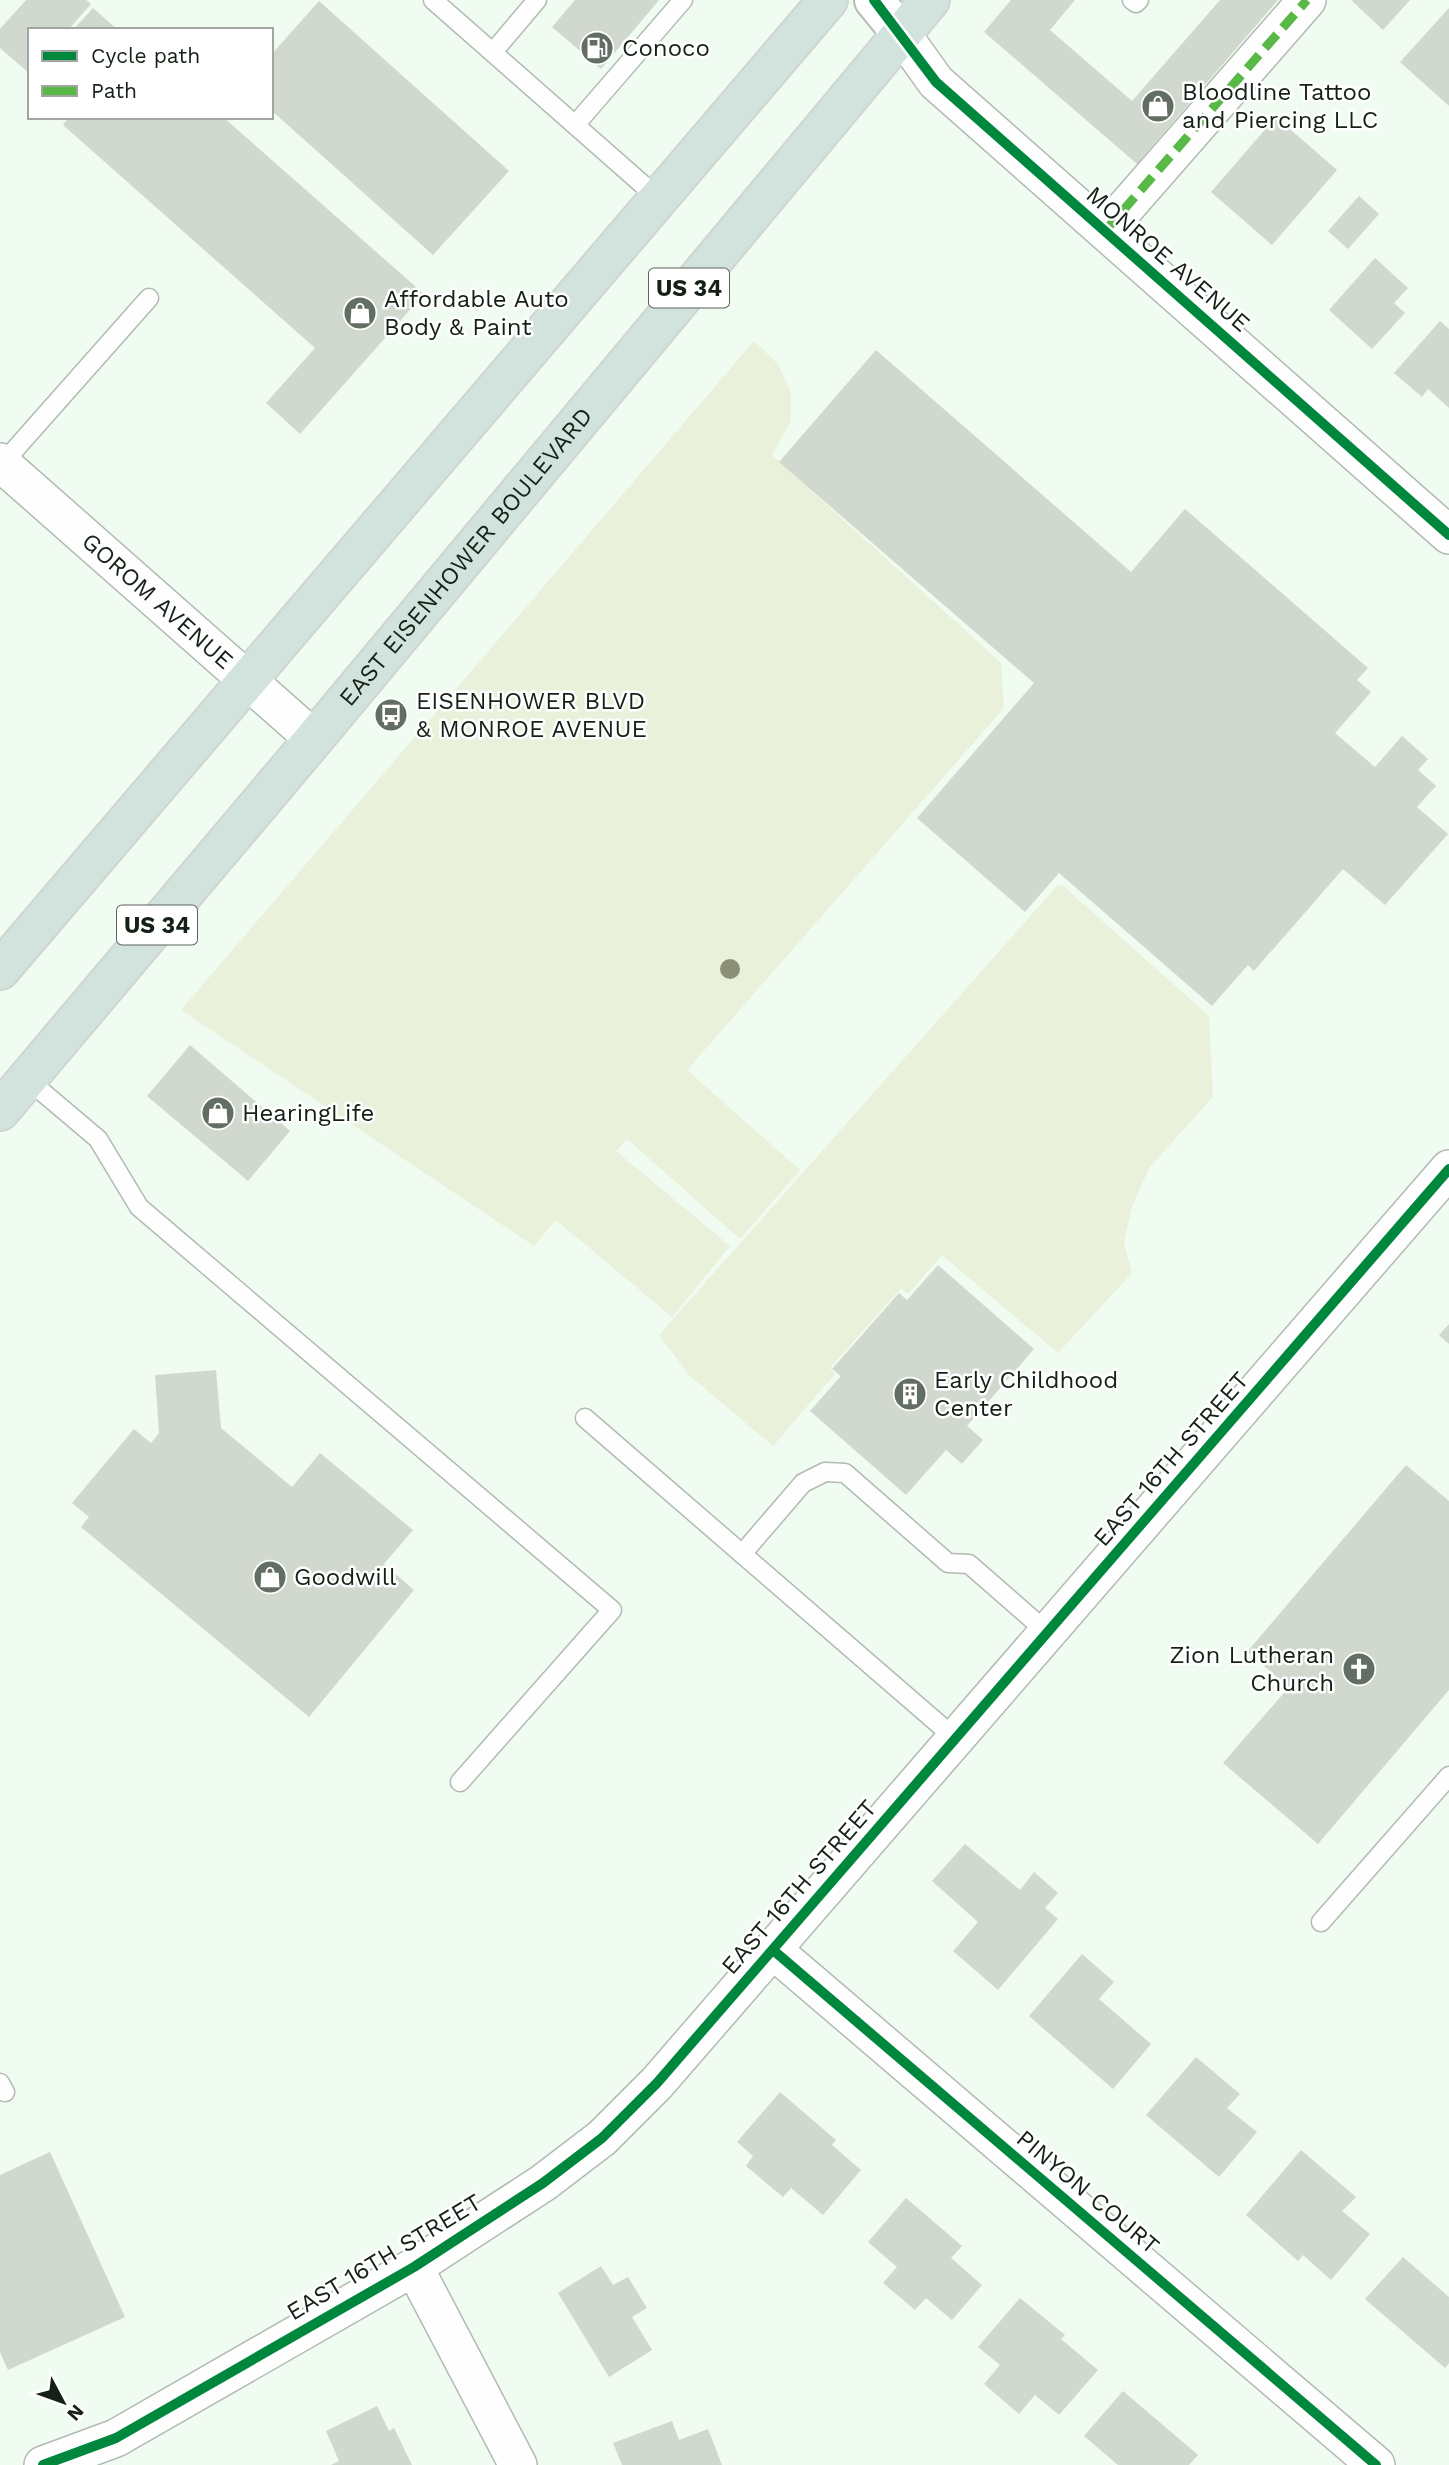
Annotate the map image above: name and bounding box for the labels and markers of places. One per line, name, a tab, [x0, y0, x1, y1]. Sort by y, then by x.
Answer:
fuel station icon: Conoco	[578, 29, 616, 67]
place label: Conoco	[622, 34, 710, 62]
place label: Bloodline Tattoo and Piercing LLC	[1182, 78, 1378, 134]
shop icon: Bloodline Tattoo and Piercing LLC	[1139, 87, 1177, 125]
place label: Affordable Auto Body & Paint	[384, 285, 569, 341]
shop icon: Affordable Auto Body & Paint	[341, 294, 379, 332]
place label: EISENHOWER BLVD & MONROE AVENUE	[416, 687, 647, 743]
bus stop icon: EISENHOWER BLVD & MONROE AVENUE	[372, 696, 410, 734]
shop icon: HearingLife	[199, 1094, 237, 1132]
place label: HearingLife	[242, 1099, 374, 1127]
place label: Early Childhood Center	[934, 1366, 1118, 1422]
building icon: Early Childhood Center	[891, 1375, 929, 1413]
shop icon: Goodwill	[251, 1558, 289, 1596]
place label: Goodwill	[294, 1563, 397, 1591]
place label: Zion Lutheran Church	[1170, 1641, 1334, 1697]
church icon: Zion Lutheran Church	[1340, 1650, 1378, 1688]

